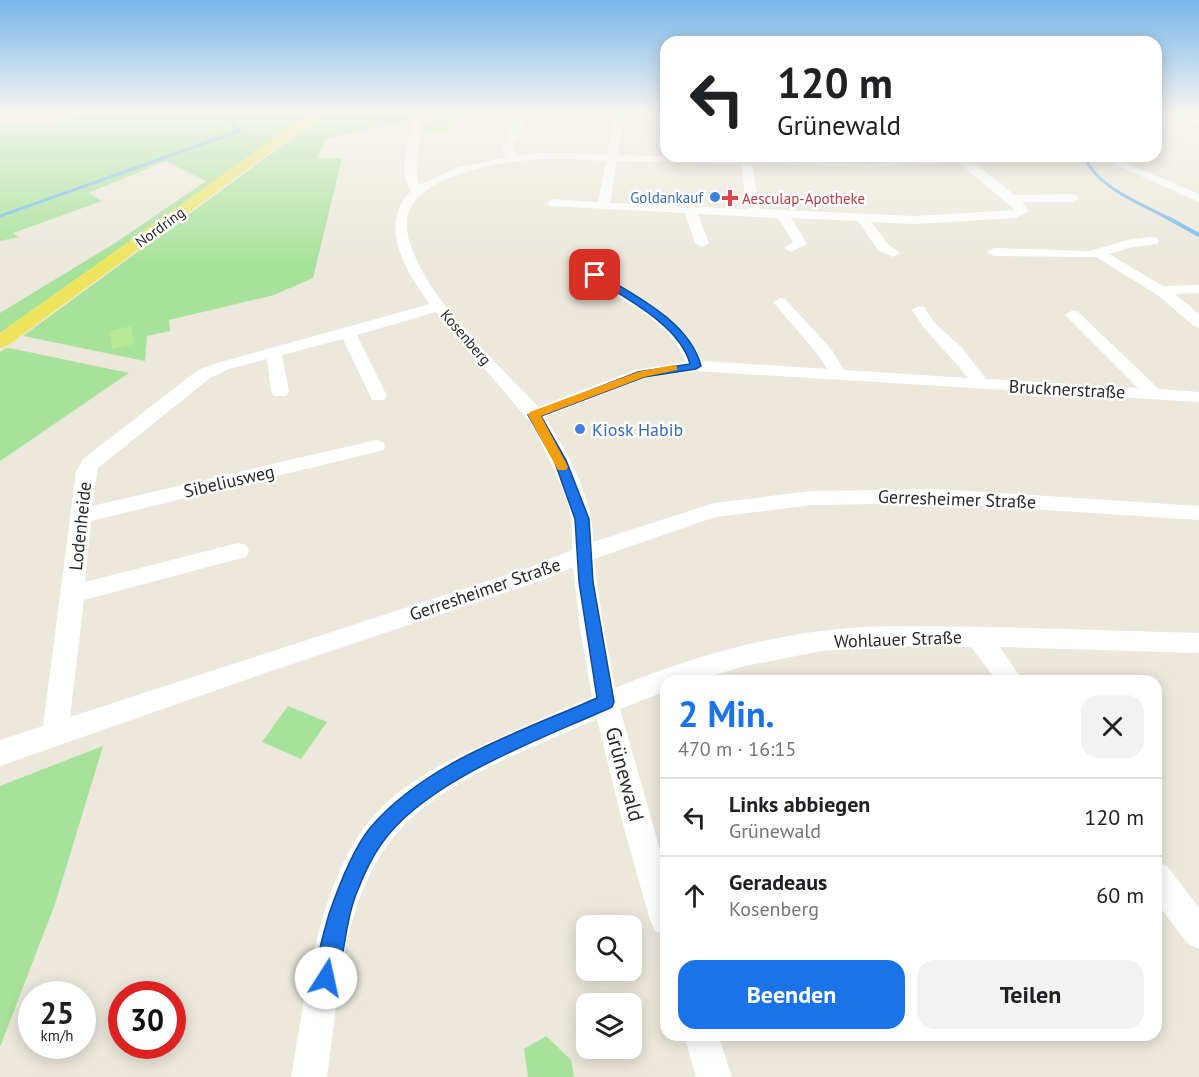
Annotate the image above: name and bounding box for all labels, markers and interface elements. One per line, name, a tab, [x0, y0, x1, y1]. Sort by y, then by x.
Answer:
text: 120 m	[777, 55, 893, 110]
icon: left	[678, 60, 756, 138]
text: Grünewald	[777, 108, 901, 142]
place label: Goldankauf	[630, 188, 704, 207]
place label: Aesculap-Apotheke	[742, 189, 865, 208]
marker: Goldankauf	[708, 190, 722, 204]
marker: Aesculap-Apotheke	[723, 191, 737, 205]
street label: Nordring	[131, 203, 189, 251]
pin	[569, 249, 620, 300]
icon: arrive	[578, 258, 611, 291]
street label: Kosenberg	[437, 305, 495, 369]
street label: Brucknerstraße	[1008, 374, 1126, 404]
place label: Kiosk Habib	[592, 418, 683, 441]
marker: Kiosk Habib	[573, 422, 587, 436]
street label: Sibeliusweg	[181, 459, 277, 503]
street label: Lodenheide	[64, 480, 96, 572]
street label: Gerresheimer Straße	[878, 485, 1036, 513]
street label: Gerresheimer Straße	[406, 552, 564, 626]
street label: Wohlauer Straße	[834, 625, 962, 653]
text: 2 Min.	[678, 690, 774, 737]
button: close	[1081, 695, 1144, 758]
street label: Grünewald	[599, 724, 651, 824]
text: 470 m · 16:15	[678, 736, 796, 762]
text: Links abbiegen	[729, 790, 870, 818]
icon: left	[678, 801, 711, 834]
text: 120 m	[1084, 803, 1144, 831]
text: Grünewald	[729, 818, 821, 844]
text: Geradeaus	[729, 868, 827, 896]
icon: ahead	[678, 879, 711, 912]
text: 60 m	[1096, 881, 1144, 909]
text: Kosenberg	[729, 896, 819, 922]
map controls	[576, 915, 642, 1059]
button: search	[576, 915, 642, 981]
position arrow	[294, 946, 358, 1010]
button: Beenden	[678, 960, 905, 1029]
button: Teilen	[917, 960, 1144, 1029]
speed limit sign: 30	[108, 981, 186, 1059]
text: 25	[40, 993, 74, 1032]
button: layers	[576, 993, 642, 1059]
text: km/h	[41, 1026, 73, 1045]

